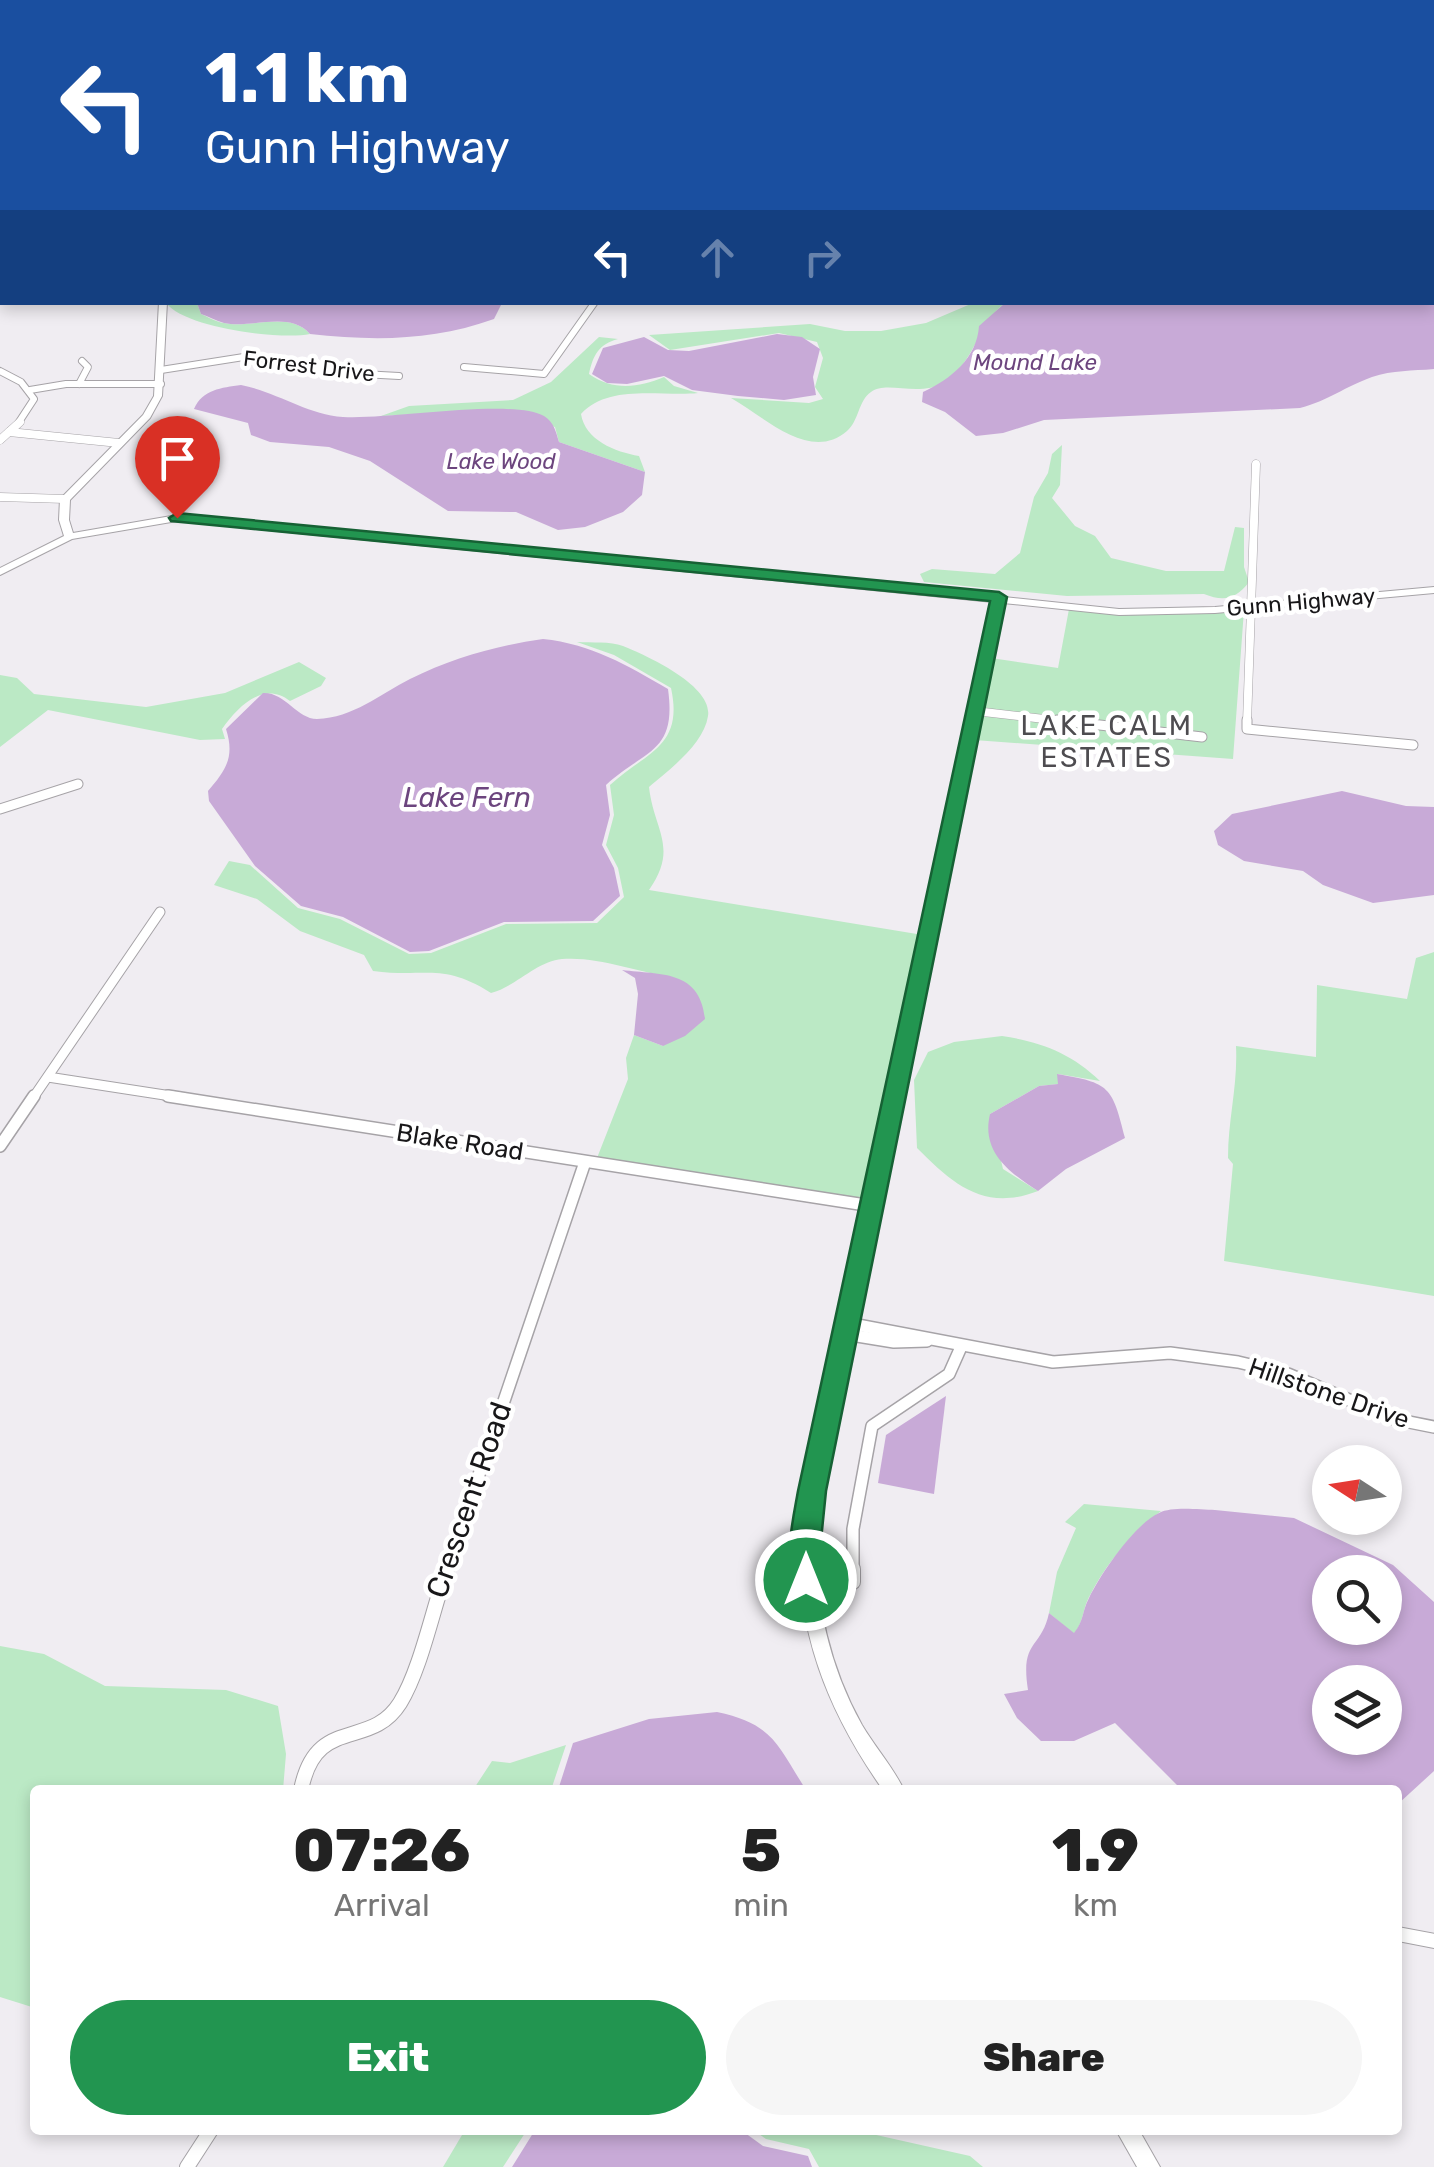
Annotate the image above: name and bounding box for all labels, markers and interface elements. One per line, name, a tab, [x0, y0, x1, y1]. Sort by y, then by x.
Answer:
text: 1.1 km	[205, 37, 410, 120]
icon: left	[40, 40, 170, 170]
text: Gunn Highway	[205, 121, 510, 174]
icon: left	[585, 230, 640, 285]
icon: ahead	[690, 230, 745, 285]
icon: right	[795, 230, 850, 285]
street label: Forrest Drive	[242, 345, 376, 387]
water label: Mound Lake	[973, 349, 1097, 376]
pin	[135, 416, 220, 519]
icon: arrive	[150, 431, 205, 486]
water label: Lake Wood	[446, 448, 556, 475]
street label: Gunn Highway	[1226, 582, 1376, 622]
district label: LAKE CALM ESTATES	[1021, 709, 1193, 774]
water label: Lake Fern	[403, 781, 531, 814]
street label: Blake Road	[394, 1118, 526, 1166]
street label: Hillstone Drive	[1245, 1352, 1413, 1434]
street label: Crescent Road	[419, 1397, 519, 1603]
north arrow	[1312, 1445, 1402, 1535]
map controls	[1312, 1445, 1402, 1755]
position arrow	[754, 1528, 858, 1632]
button: search	[1312, 1555, 1402, 1645]
button: layers	[1312, 1665, 1402, 1755]
text: 07:26	[293, 1815, 470, 1886]
text: 5	[741, 1815, 781, 1886]
text: 1.9	[1052, 1815, 1139, 1886]
text: Arrival	[334, 1886, 430, 1924]
text: min	[733, 1886, 789, 1924]
text: km	[1073, 1886, 1118, 1924]
button: Exit	[70, 2000, 706, 2115]
button: Share	[726, 2000, 1362, 2115]

